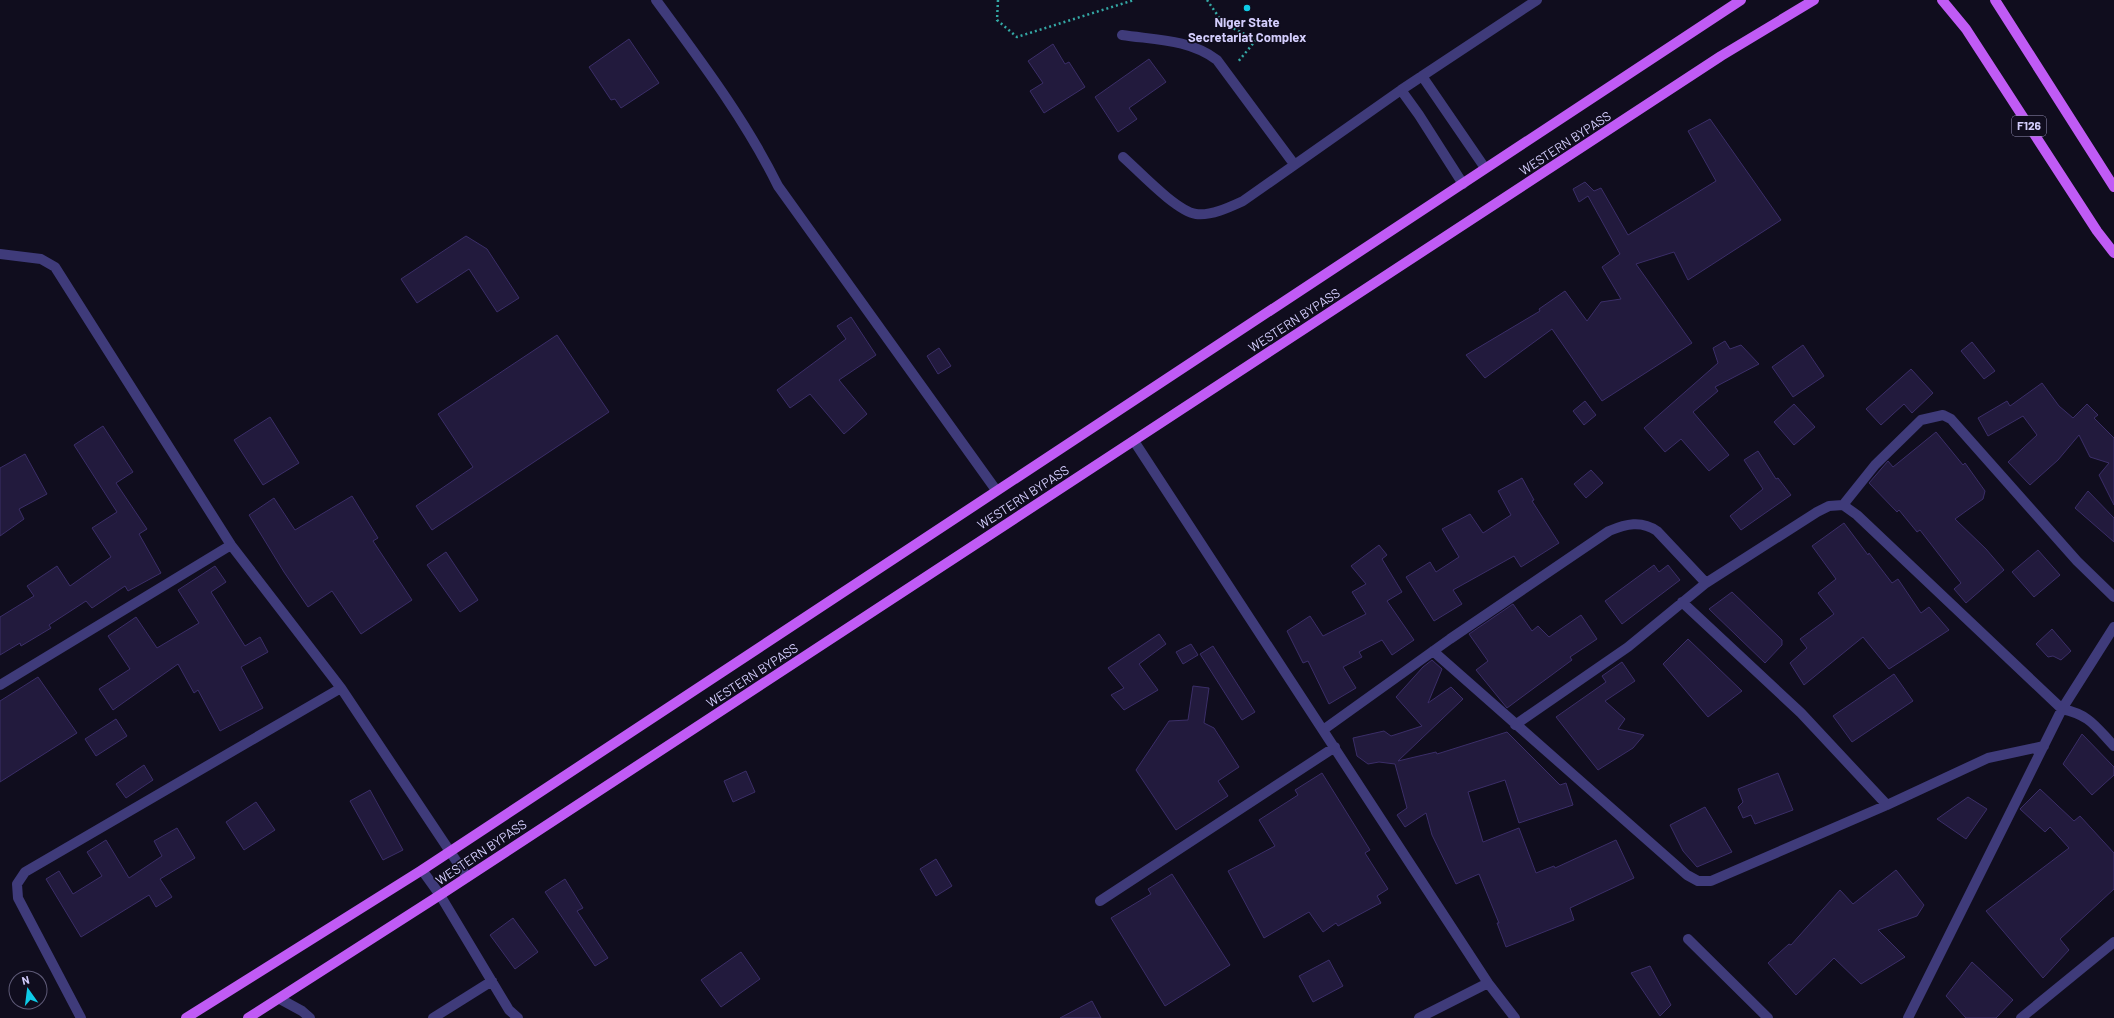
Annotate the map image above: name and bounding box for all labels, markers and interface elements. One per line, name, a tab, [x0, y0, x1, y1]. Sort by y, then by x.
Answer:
marker: Niger State Secretariat Complex	[1242, 3, 1252, 13]
place label: Niger State Secretariat Complex	[1188, 14, 1306, 45]
street label: WESTERN BYPASS	[1516, 107, 1614, 179]
road number: F126	[2012, 116, 2046, 136]
street label: WESTERN BYPASS	[1245, 284, 1343, 356]
street label: WESTERN BYPASS	[974, 461, 1072, 533]
street label: WESTERN BYPASS	[703, 639, 801, 711]
street label: WESTERN BYPASS	[433, 816, 529, 888]
north arrow	[8, 970, 48, 1010]
text: N	[20, 973, 31, 987]

